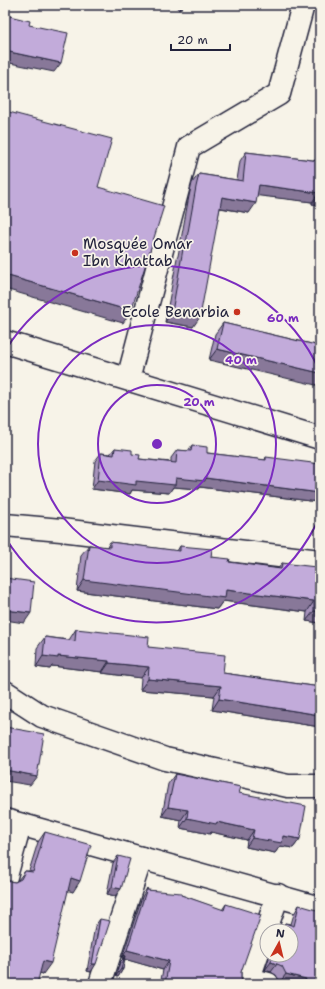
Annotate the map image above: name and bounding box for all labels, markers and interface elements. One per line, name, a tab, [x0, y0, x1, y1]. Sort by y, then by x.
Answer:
scale bar	[171, 26, 230, 52]
text: 20 m	[177, 32, 208, 48]
place label: Mosquée Omar Ibn Khattab	[83, 234, 193, 271]
marker: Mosquée Omar Ibn Khattab	[70, 248, 80, 258]
place label: Ecole Benarbia	[122, 302, 230, 322]
marker: Ecole Benarbia	[232, 307, 242, 317]
text: 60 m	[267, 310, 299, 326]
text: 40 m	[225, 352, 257, 368]
text: 20 m	[183, 394, 215, 410]
centre of rings	[150, 437, 164, 451]
north arrow	[259, 923, 299, 963]
text: N	[275, 926, 286, 942]

